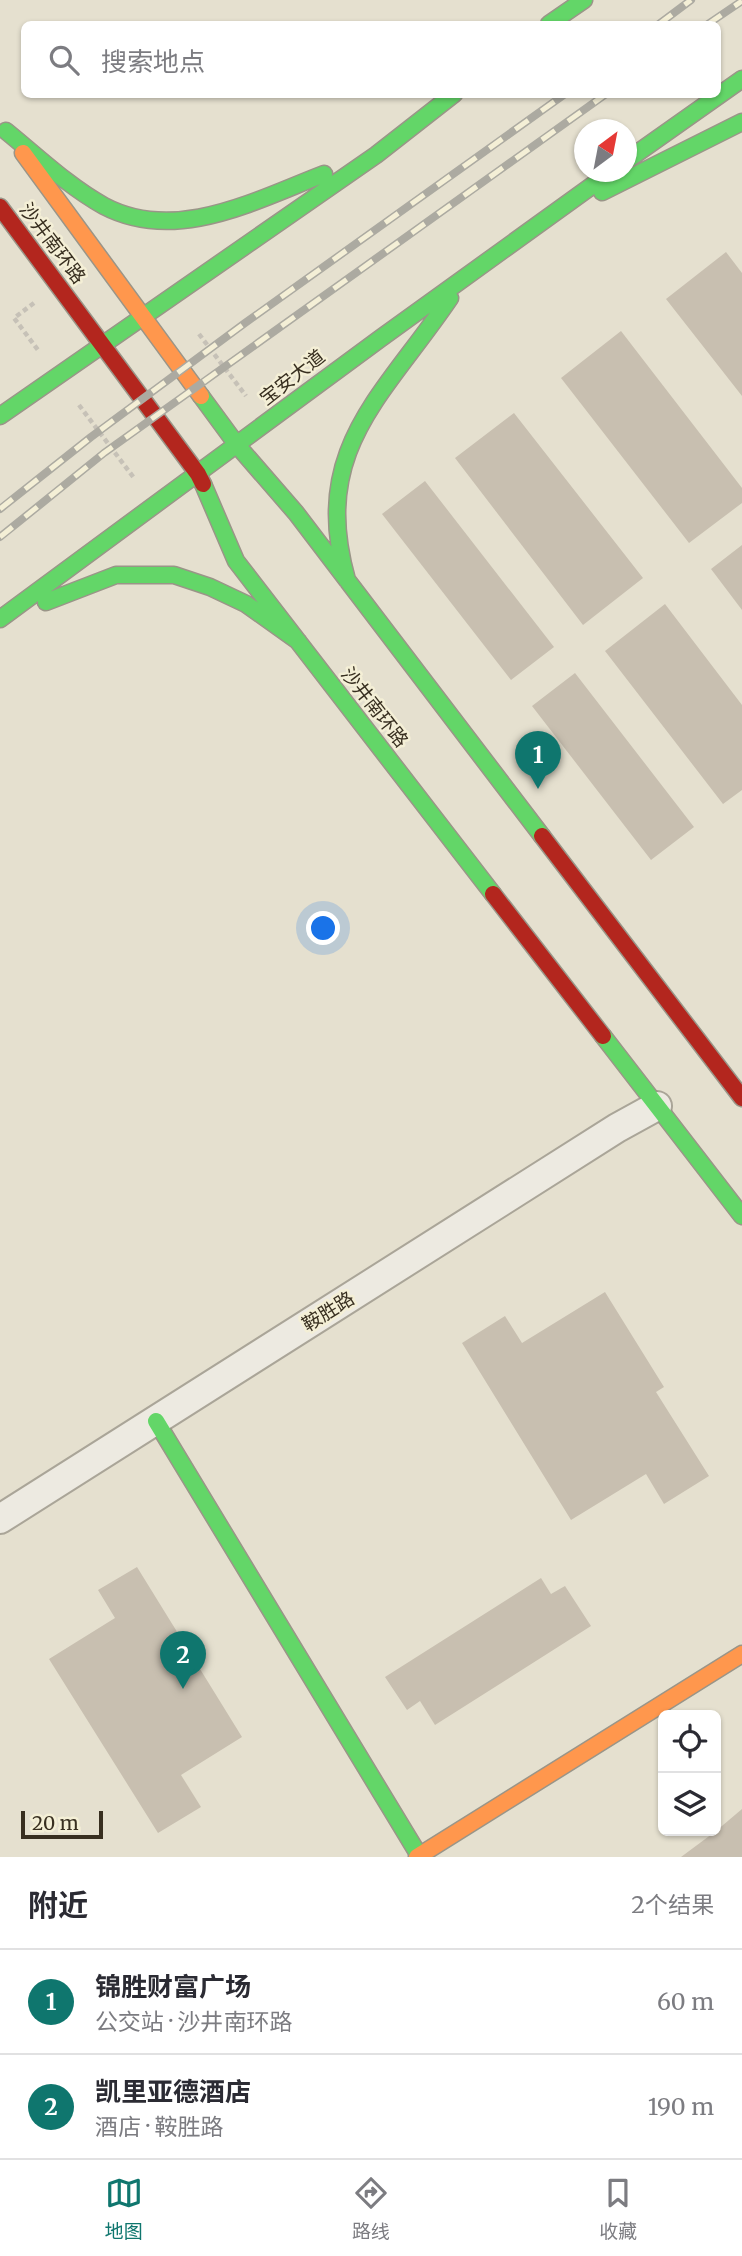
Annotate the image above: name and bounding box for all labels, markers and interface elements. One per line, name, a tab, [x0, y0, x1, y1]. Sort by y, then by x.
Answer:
search box	[21, 21, 721, 98]
icon: search	[45, 41, 83, 79]
text: 搜索地点	[101, 45, 205, 78]
north arrow	[574, 119, 637, 182]
street label: 沙井南环路	[15, 198, 91, 288]
street label: 宝安大道	[255, 344, 329, 410]
street label: 沙井南环路	[336, 662, 414, 752]
pin: 1	[515, 731, 561, 789]
your location	[306, 911, 340, 945]
street label: 鞍胜路	[297, 1286, 359, 1336]
pin: 2	[160, 1631, 206, 1689]
map controls	[658, 1710, 721, 1836]
button: locate	[658, 1710, 721, 1773]
button: layers	[658, 1773, 721, 1836]
scale bar	[21, 1808, 103, 1840]
text: 20 m	[32, 1811, 79, 1835]
text: 附近	[28, 1886, 88, 1924]
text: 2个结果	[631, 1890, 714, 1919]
text: 锦胜财富广场	[95, 1970, 251, 2003]
text: 1	[46, 1987, 56, 2016]
text: 60 m	[657, 1987, 714, 2016]
text: 公交站 · 沙井南环路	[95, 2007, 293, 2036]
text: 凯里亚德酒店	[95, 2075, 251, 2108]
text: 2	[44, 2092, 58, 2121]
text: 190 m	[648, 2092, 714, 2121]
text: 酒店 · 鞍胜路	[95, 2112, 224, 2141]
tab: 地图	[105, 2174, 143, 2243]
tab: 路线	[352, 2174, 390, 2243]
tab: 收藏	[599, 2174, 637, 2243]

